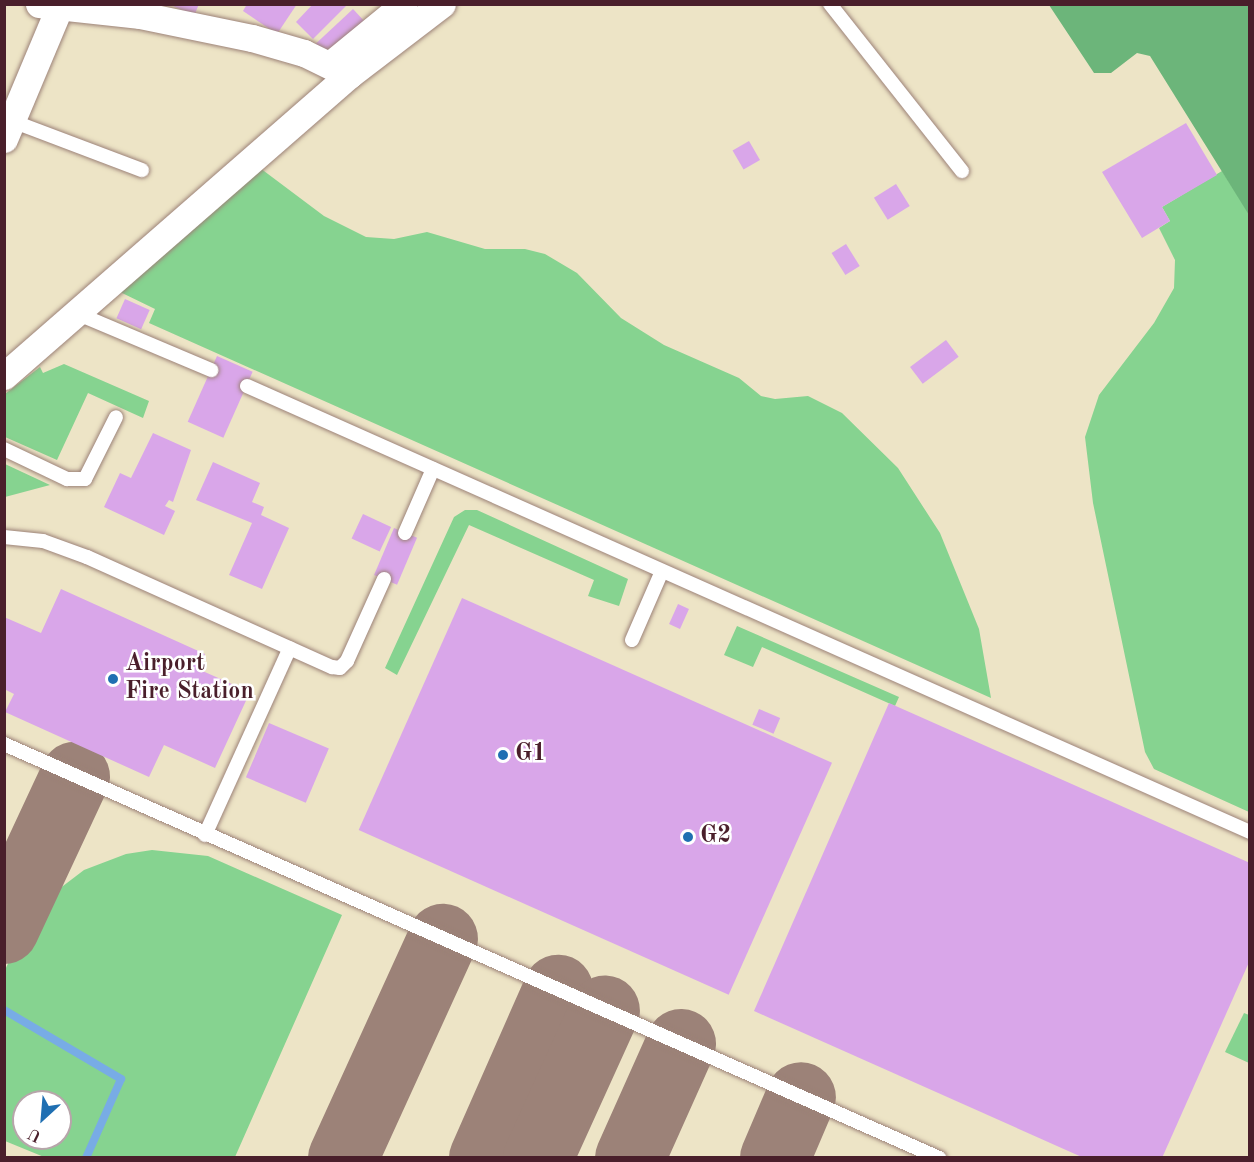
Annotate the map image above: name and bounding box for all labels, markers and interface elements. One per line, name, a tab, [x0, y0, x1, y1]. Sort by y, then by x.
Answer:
place label: Airport Fire Station	[125, 651, 254, 707]
marker: Airport Fire Station	[106, 672, 120, 686]
place label: G1	[515, 741, 546, 769]
marker: G1	[496, 748, 510, 762]
place label: G2	[700, 823, 731, 851]
marker: G2	[681, 830, 695, 844]
north arrow	[12, 1090, 72, 1150]
text: U	[26, 1124, 44, 1144]

